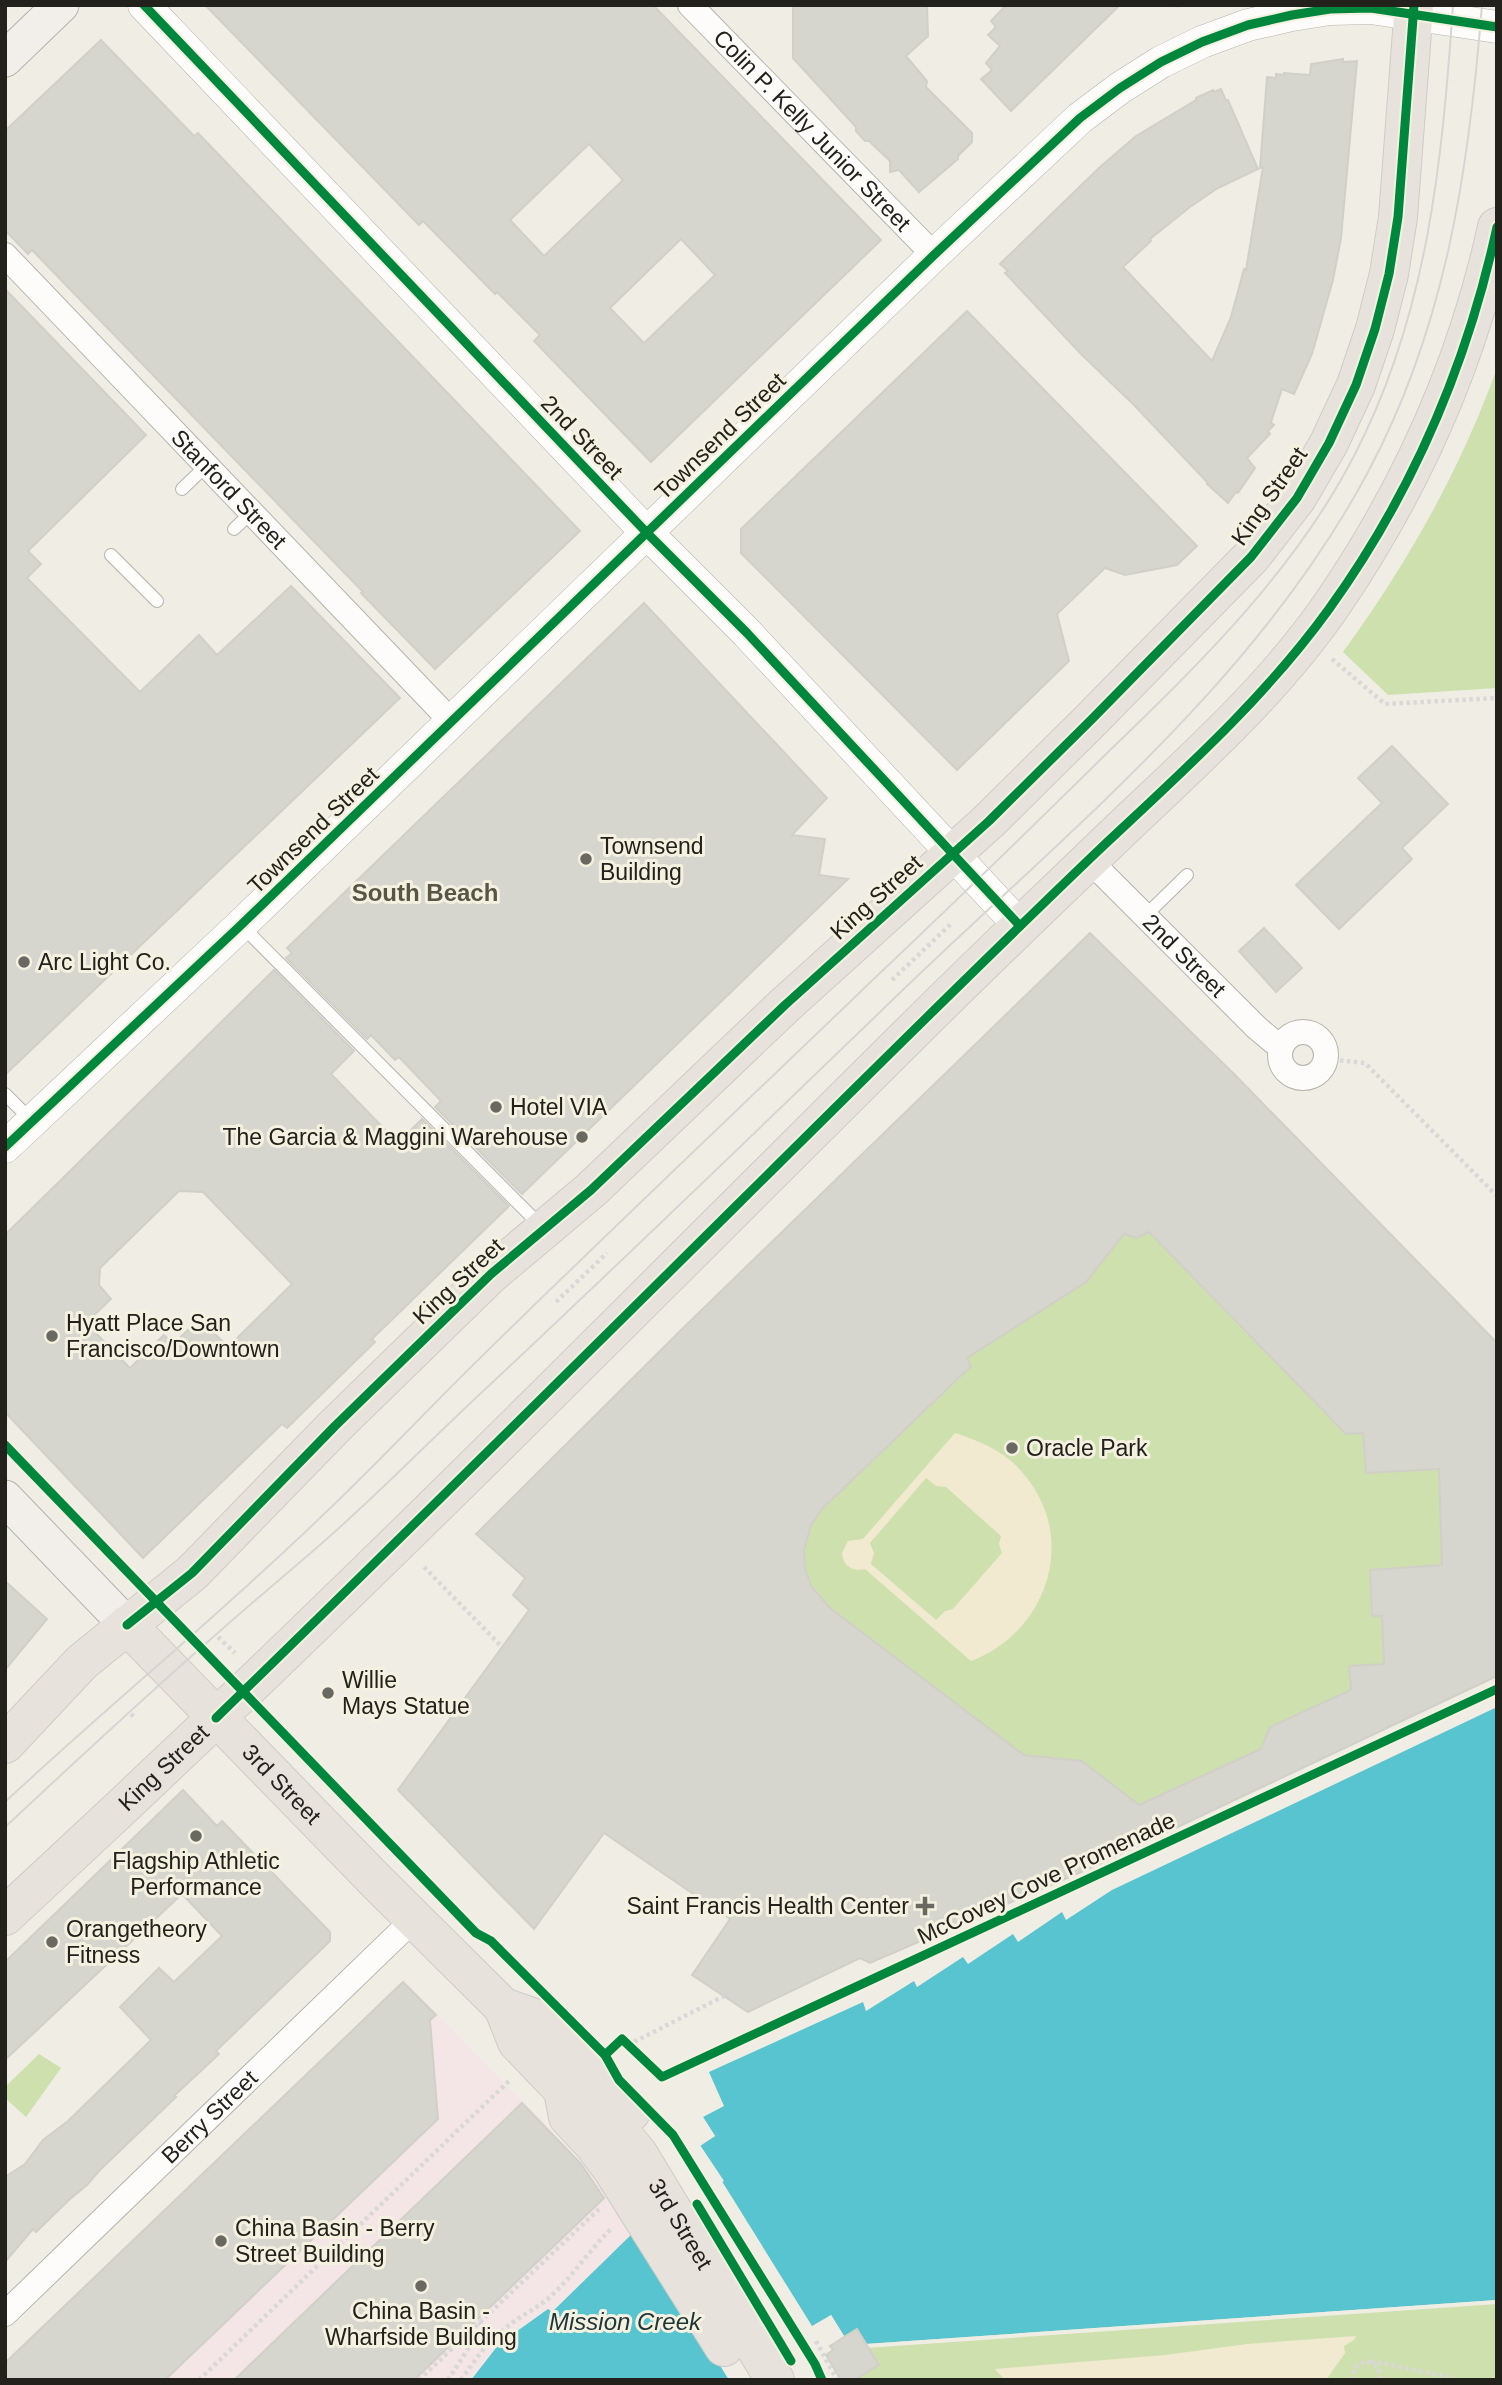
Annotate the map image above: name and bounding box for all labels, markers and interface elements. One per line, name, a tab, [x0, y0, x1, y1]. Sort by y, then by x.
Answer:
street label: Colin P. Kelly Junior Street	[708, 24, 917, 237]
street label: Townsend Street	[649, 367, 791, 505]
street label: 2nd Street	[536, 390, 629, 485]
street label: Stanford Street	[166, 424, 292, 554]
street label: King Street	[1226, 441, 1313, 550]
street label: Townsend Street	[242, 761, 384, 899]
place label: Townsend Building	[600, 833, 704, 885]
street label: King Street	[825, 849, 927, 945]
marker: Townsend Building	[578, 851, 594, 867]
district label: South Beach	[352, 879, 498, 906]
street label: 2nd Street	[1138, 909, 1232, 1003]
place label: Arc Light Co.	[38, 949, 171, 975]
marker: Arc Light Co.	[16, 954, 32, 970]
place label: Hotel VIA	[510, 1094, 608, 1120]
marker: Hotel VIA	[488, 1099, 504, 1115]
place label: The Garcia & Maggini Warehouse	[222, 1124, 568, 1150]
marker: The Garcia & Maggini Warehouse	[574, 1129, 590, 1145]
street label: King Street	[408, 1232, 509, 1329]
place label: Hyatt Place San Francisco/Downtown	[66, 1310, 279, 1362]
marker: Hyatt Place San Francisco/Downtown	[44, 1328, 60, 1344]
place label: Oracle Park	[1026, 1435, 1148, 1461]
marker: Oracle Park	[1004, 1440, 1020, 1456]
place label: Willie Mays Statue	[342, 1667, 470, 1719]
marker: Willie Mays Statue	[320, 1685, 336, 1701]
street label: King Street	[113, 1719, 214, 1816]
street label: 3rd Street	[237, 1739, 327, 1830]
street label: McCovey Cove Promenade	[913, 1807, 1179, 1949]
marker: Flagship Athletic Performance	[188, 1828, 204, 1844]
place label: Flagship Athletic Performance	[112, 1848, 280, 1900]
place label: Saint Francis Health Center	[626, 1893, 909, 1919]
marker: Saint Francis Health Center	[915, 1896, 935, 1916]
place label: Orangetheory Fitness	[66, 1916, 207, 1968]
marker: Orangetheory Fitness	[44, 1934, 60, 1950]
street label: Berry Street	[156, 2064, 263, 2169]
street label: 3rd Street	[643, 2174, 718, 2274]
place label: China Basin - Berry Street Building	[235, 2215, 435, 2267]
marker: China Basin - Berry Street Building	[213, 2233, 229, 2249]
marker: China Basin - Wharfside Building	[413, 2278, 429, 2294]
place label: China Basin - Wharfside Building	[325, 2298, 517, 2350]
water label: Mission Creek	[549, 2308, 703, 2335]

